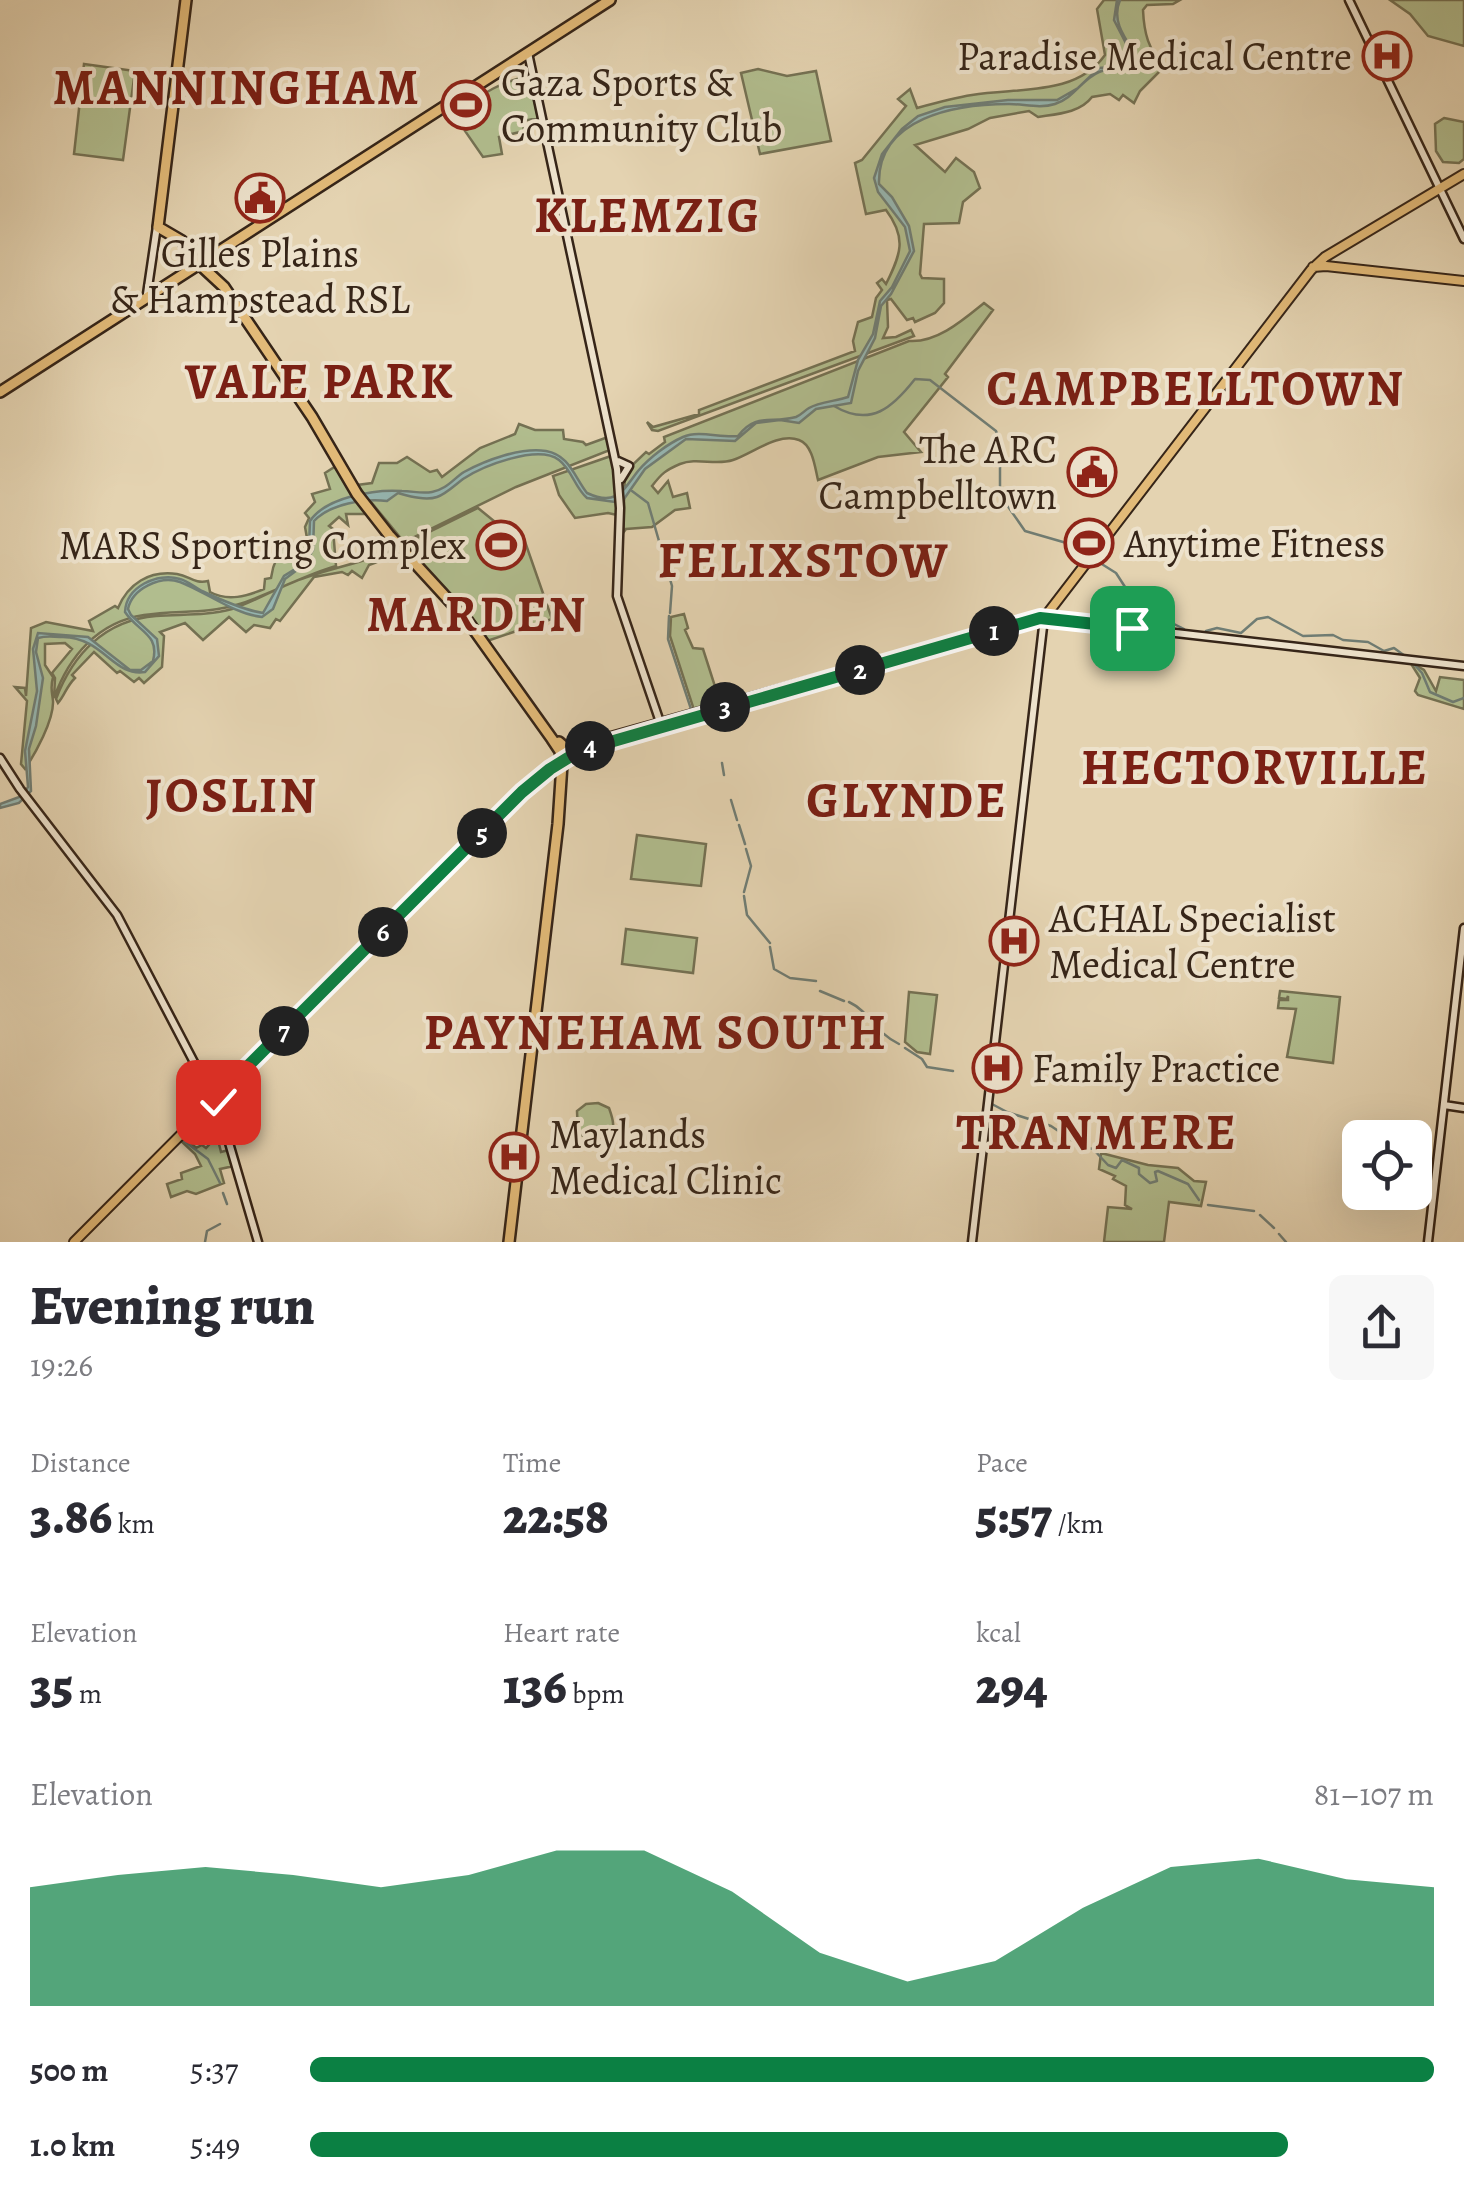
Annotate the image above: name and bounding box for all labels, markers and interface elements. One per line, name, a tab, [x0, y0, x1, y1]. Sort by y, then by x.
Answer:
place label: Paradise Medical Centre	[957, 29, 1352, 84]
hospital icon: Paradise Medical Centre	[1361, 30, 1413, 82]
district label: MANNINGHAM	[53, 53, 421, 121]
place label: Gaza Sports & Community Club	[501, 55, 782, 156]
sports icon: Gaza Sports & Community Club	[440, 79, 492, 131]
public building icon: Gilles Plains & Hampstead RSL	[234, 172, 286, 224]
district label: KLEMZIG	[534, 181, 762, 249]
place label: Gilles Plains & Hampstead RSL	[110, 226, 410, 327]
district label: VALE PARK	[184, 347, 455, 415]
district label: CAMPBELLTOWN	[987, 354, 1405, 422]
place label: The ARC Campbelltown	[819, 422, 1057, 523]
public building icon: The ARC Campbelltown	[1066, 446, 1118, 498]
place label: Anytime Fitness	[1123, 516, 1385, 571]
sports icon: Anytime Fitness	[1063, 517, 1115, 569]
place label: MARS Sporting Complex	[59, 518, 466, 573]
sports icon: MARS Sporting Complex	[475, 519, 527, 571]
district label: FELIXSTOW	[658, 526, 950, 594]
district label: MARDEN	[366, 580, 588, 648]
pin	[1090, 586, 1175, 671]
icon: arrive	[1105, 601, 1160, 656]
pin: 1	[969, 606, 1019, 656]
text: 1	[989, 612, 999, 650]
pin: 2	[835, 645, 885, 695]
text: 2	[853, 651, 867, 689]
pin: 3	[700, 682, 750, 732]
text: 3	[719, 688, 731, 726]
pin: 4	[565, 721, 615, 771]
text: 4	[583, 727, 597, 765]
district label: HECTORVILLE	[1081, 733, 1429, 801]
district label: JOSLIN	[146, 761, 318, 829]
district label: GLYNDE	[806, 766, 1008, 834]
pin: 5	[457, 808, 507, 858]
text: 5	[476, 814, 488, 852]
place label: ACHAL Specialist Medical Centre	[1048, 891, 1336, 992]
pin: 6	[358, 907, 408, 957]
text: 6	[376, 913, 390, 951]
hospital icon: ACHAL Specialist Medical Centre	[988, 915, 1040, 967]
district label: PAYNEHAM SOUTH	[424, 998, 888, 1066]
pin: 7	[259, 1006, 309, 1056]
text: 7	[278, 1012, 290, 1050]
place label: Family Practice	[1032, 1041, 1280, 1096]
hospital icon: Family Practice	[971, 1042, 1023, 1094]
pin	[176, 1060, 261, 1145]
icon: check	[191, 1075, 246, 1130]
district label: TRANMERE	[956, 1098, 1238, 1166]
place label: Maylands Medical Clinic	[549, 1107, 782, 1208]
map controls	[1342, 1120, 1432, 1210]
button: locate	[1342, 1120, 1432, 1210]
hospital icon: Maylands Medical Clinic	[488, 1131, 540, 1183]
text: Evening run	[30, 1268, 315, 1343]
button: share	[1329, 1275, 1434, 1380]
text: 19:26	[30, 1343, 93, 1387]
text: Distance	[30, 1444, 130, 1482]
text: Time	[503, 1444, 561, 1482]
text: Pace	[976, 1444, 1028, 1482]
text: 3.86	[30, 1482, 112, 1550]
text: 22:58	[503, 1482, 609, 1550]
text: 5:57	[976, 1482, 1052, 1550]
text: km	[112, 1505, 155, 1543]
text: /km	[1052, 1505, 1104, 1543]
text: Elevation	[30, 1614, 137, 1652]
text: Heart rate	[503, 1614, 620, 1652]
text: kcal	[976, 1614, 1021, 1652]
text: 35	[30, 1652, 73, 1720]
text: 136	[503, 1652, 567, 1720]
text: 294	[976, 1652, 1048, 1720]
text: m	[73, 1675, 102, 1713]
text: bpm	[567, 1675, 625, 1713]
text: Elevation	[30, 1772, 153, 1816]
text: 81–107 m	[1314, 1772, 1434, 1816]
text: 500 m	[30, 2048, 108, 2092]
text: 5:37	[190, 2048, 238, 2092]
text: 1.0 km	[30, 2123, 115, 2167]
text: 5:49	[190, 2123, 240, 2167]

